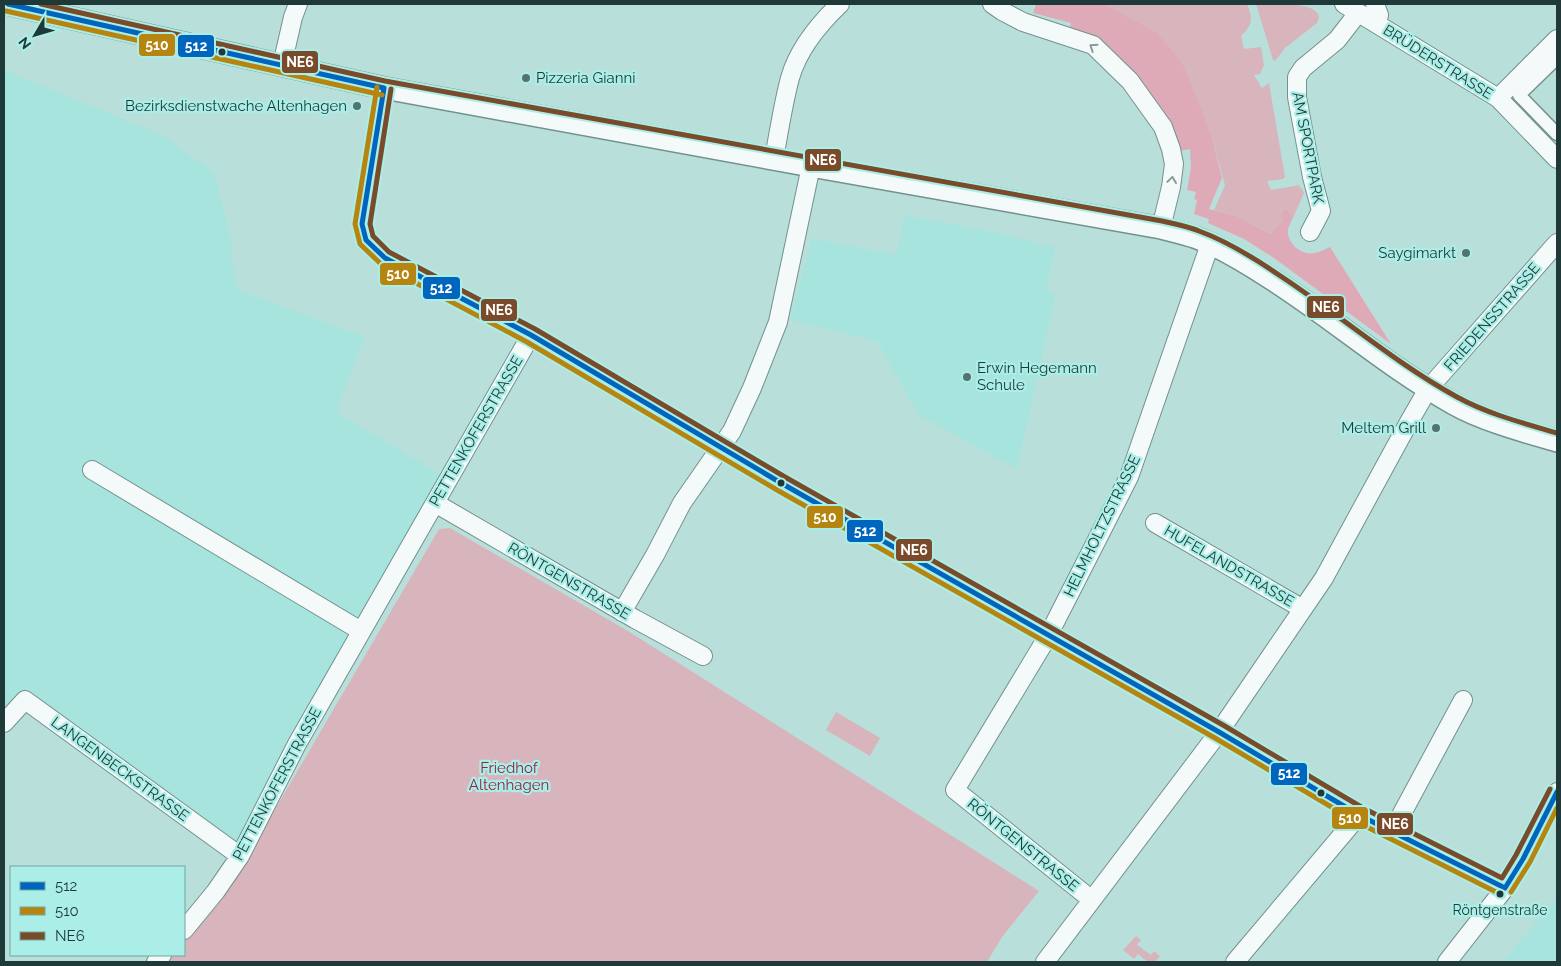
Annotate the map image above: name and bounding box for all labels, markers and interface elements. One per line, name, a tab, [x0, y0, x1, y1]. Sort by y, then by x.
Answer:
north arrow	[10, 10, 60, 60]
street label: BRÜDERSTRASSE	[1380, 20, 1497, 103]
line badge: 510	[138, 33, 176, 57]
text: N	[15, 34, 34, 52]
line badge: 512	[177, 34, 215, 58]
text: 510	[145, 37, 169, 53]
text: 512	[185, 38, 207, 54]
one-way arrow	[1089, 43, 1098, 53]
unlabelled marker	[217, 47, 227, 57]
line badge: NE6	[281, 50, 319, 74]
text: NE6	[286, 54, 314, 70]
place label: Pizzeria Gianni	[536, 69, 635, 87]
marker: Pizzeria Gianni	[520, 72, 532, 84]
street label: AM SPORTPARK	[1288, 90, 1328, 206]
place label: Bezirksdienstwache Altenhagen	[125, 97, 347, 115]
marker: Bezirksdienstwache Altenhagen	[351, 100, 363, 112]
line badge: NE6	[804, 148, 842, 172]
text: NE6	[809, 152, 837, 168]
one-way arrow	[1166, 176, 1176, 184]
place label: Saygimarkt	[1378, 244, 1456, 262]
marker: Saygimarkt	[1460, 247, 1472, 259]
street label: FRIEDENSSTRASSE	[1440, 259, 1544, 375]
line badge: 510	[379, 262, 417, 286]
text: 510	[386, 266, 410, 282]
line badge: 512	[422, 276, 461, 300]
text: 512	[430, 280, 452, 296]
line badge: NE6	[1306, 295, 1345, 319]
line badge: NE6	[480, 298, 518, 322]
text: NE6	[1312, 299, 1340, 315]
text: NE6	[485, 302, 513, 318]
street label: PETTENKOFERSTRASSE	[425, 353, 527, 509]
place label: Erwin Hegemann Schule	[977, 359, 1097, 394]
marker: Erwin Hegemann Schule	[961, 371, 973, 383]
place label: Meltem Grill	[1341, 419, 1427, 437]
marker: Meltem Grill	[1430, 422, 1442, 434]
street label: HELMHOLTZSTRASSE	[1060, 452, 1144, 600]
unlabelled marker	[776, 478, 786, 488]
line badge: 510	[806, 505, 844, 529]
text: 510	[813, 509, 837, 525]
line badge: 512	[846, 519, 884, 543]
street label: HUFELANDSTRASSE	[1161, 521, 1297, 611]
text: 512	[854, 523, 876, 539]
street label: RÖNTGENSTRASSE	[505, 538, 634, 623]
line badge: NE6	[895, 538, 933, 562]
text: NE6	[900, 542, 928, 558]
street label: PETTENKOFERSTRASSE	[229, 704, 325, 864]
street label: LANGENBECKSTRASSE	[48, 713, 192, 825]
park label: Friedhof Altenhagen	[469, 759, 549, 794]
line badge: 512	[1270, 762, 1308, 786]
text: 512	[1278, 765, 1300, 781]
unlabelled marker	[1316, 788, 1326, 798]
street label: RÖNTGENSTRASSE	[964, 794, 1083, 895]
line badge: 510	[1331, 806, 1369, 830]
text: 510	[1338, 810, 1362, 826]
line badge: NE6	[1376, 812, 1414, 836]
text: NE6	[1381, 816, 1409, 832]
legend	[10, 866, 185, 956]
text: 512	[55, 877, 78, 895]
marker: Röntgenstraße	[1495, 889, 1505, 899]
text: 510	[55, 902, 79, 920]
place label: Röntgenstraße	[1453, 902, 1547, 918]
text: NE6	[55, 927, 85, 945]

